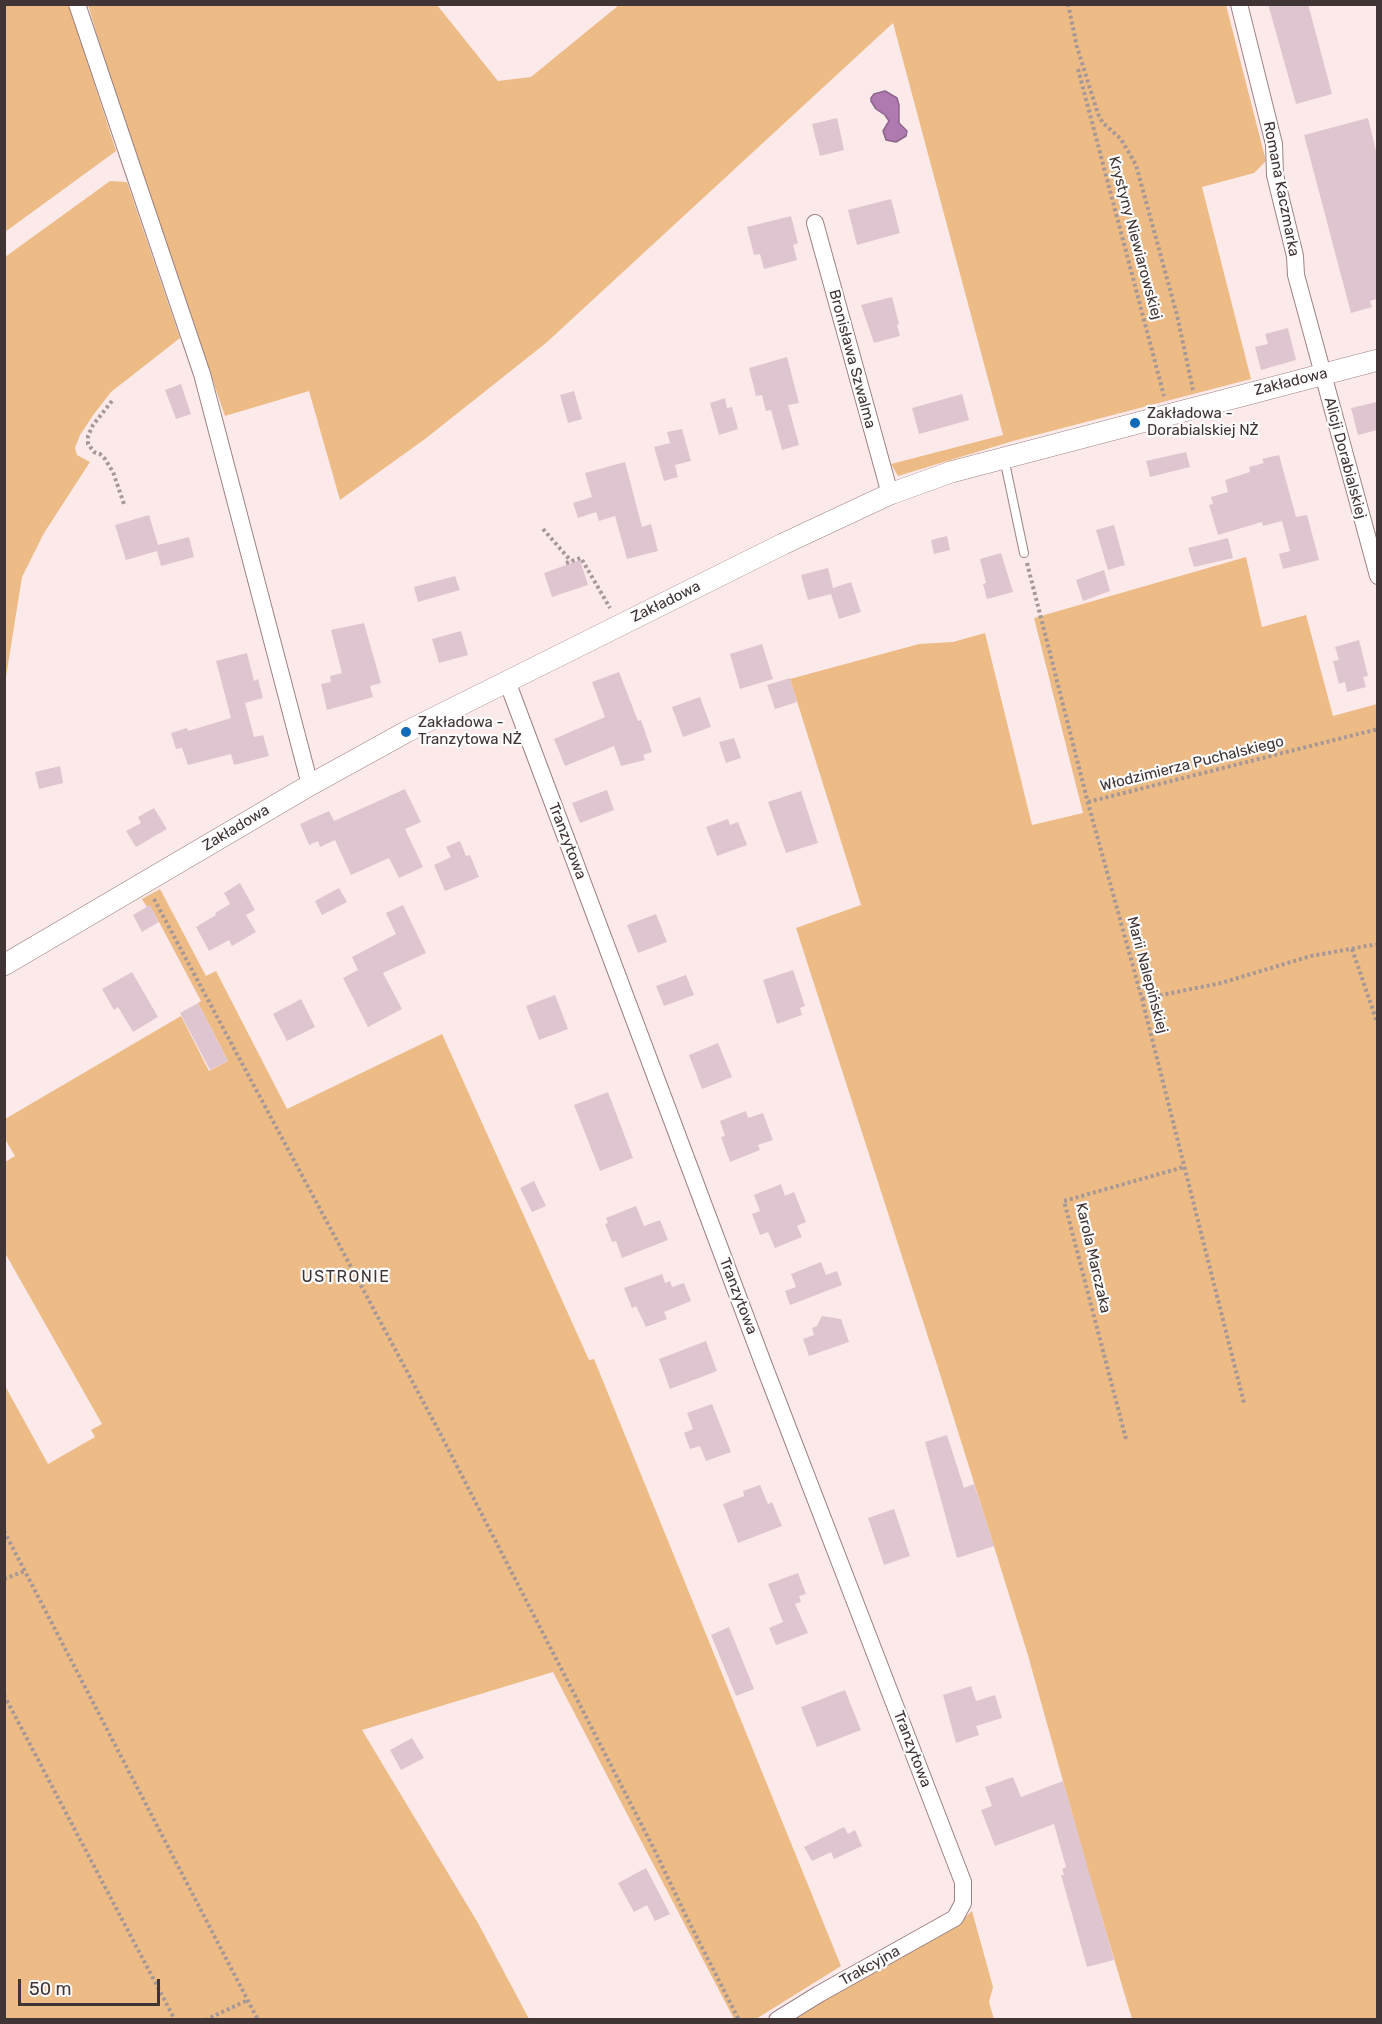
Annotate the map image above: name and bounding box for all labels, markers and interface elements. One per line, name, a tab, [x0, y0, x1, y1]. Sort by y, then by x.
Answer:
street label: Romana Kaczmarka	[1259, 120, 1303, 258]
street label: Krystyny Niewiarowskiej	[1104, 154, 1166, 322]
street label: Bronisława Szwalma	[825, 288, 879, 430]
street label: Zakładowa	[1253, 364, 1329, 400]
street label: Alicji Dorabialskiej	[1320, 395, 1370, 521]
place label: Zakładowa - Dorabialskiej NŻ	[1147, 405, 1259, 440]
marker: Zakładowa - Dorabialskiej NŻ	[1128, 416, 1142, 430]
street label: Zakładowa	[628, 578, 704, 626]
place label: Zakładowa - Tranzytowa NŻ	[418, 714, 522, 749]
marker: Zakładowa - Tranzytowa NŻ	[399, 725, 413, 739]
street label: Włodzimierza Puchalskiego	[1098, 732, 1286, 796]
street label: Tranzytowa	[544, 800, 590, 882]
street label: Zakładowa	[199, 801, 273, 855]
street label: Marii Nalepińskiej	[1123, 914, 1171, 1036]
street label: Karola Marczaka	[1072, 1201, 1114, 1315]
street label: Tranzytowa	[715, 1255, 761, 1337]
district label: USTRONIE	[302, 1267, 390, 1287]
street label: Tranzytowa	[889, 1708, 935, 1790]
street label: Trakcyjna	[837, 1942, 903, 1990]
scale bar	[21, 1967, 164, 2005]
text: 50 m	[29, 1978, 72, 2000]

